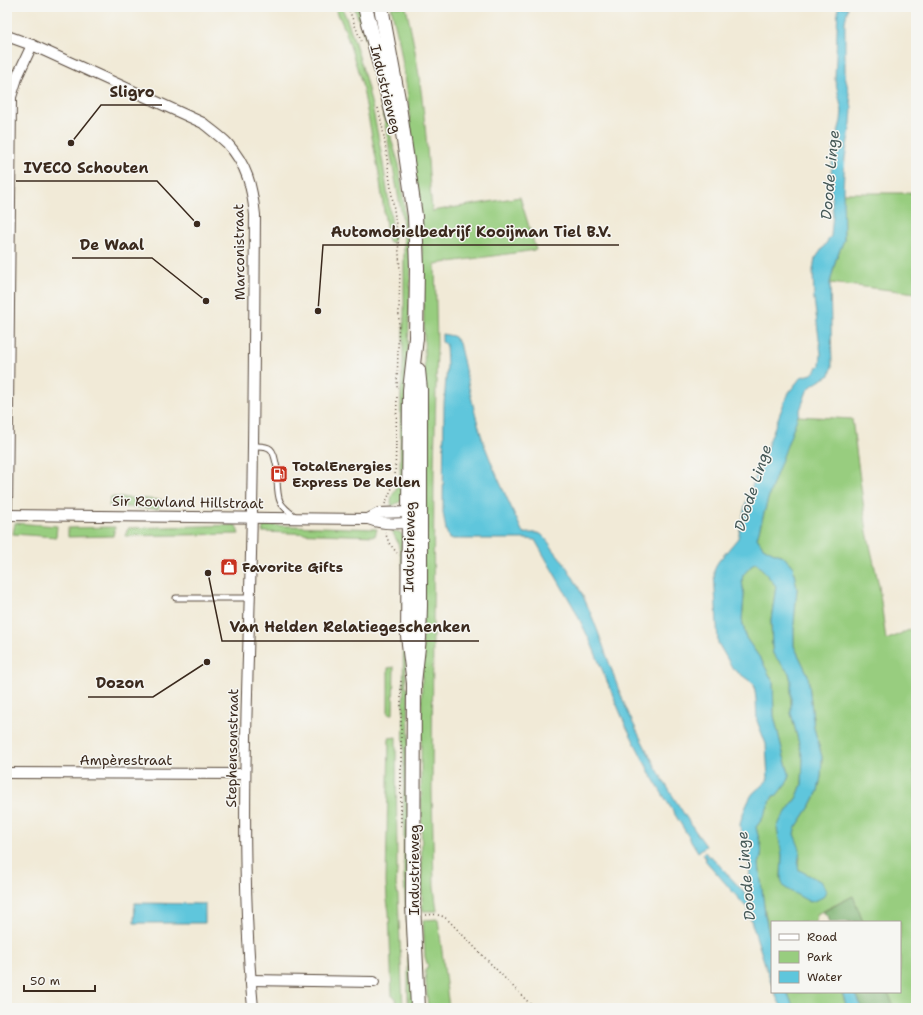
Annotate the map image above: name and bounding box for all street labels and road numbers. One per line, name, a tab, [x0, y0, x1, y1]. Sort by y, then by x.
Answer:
street label: Industrieweg	[366, 43, 406, 135]
street label: Marconistraat	[229, 203, 249, 301]
street label: Sir Rowland Hillstraat	[112, 492, 264, 512]
street label: Industrieweg	[399, 501, 419, 593]
street label: Stephensonstraat	[222, 688, 242, 808]
street label: Ampèrestraat	[80, 751, 172, 769]
street label: Industrieweg	[405, 824, 423, 916]

